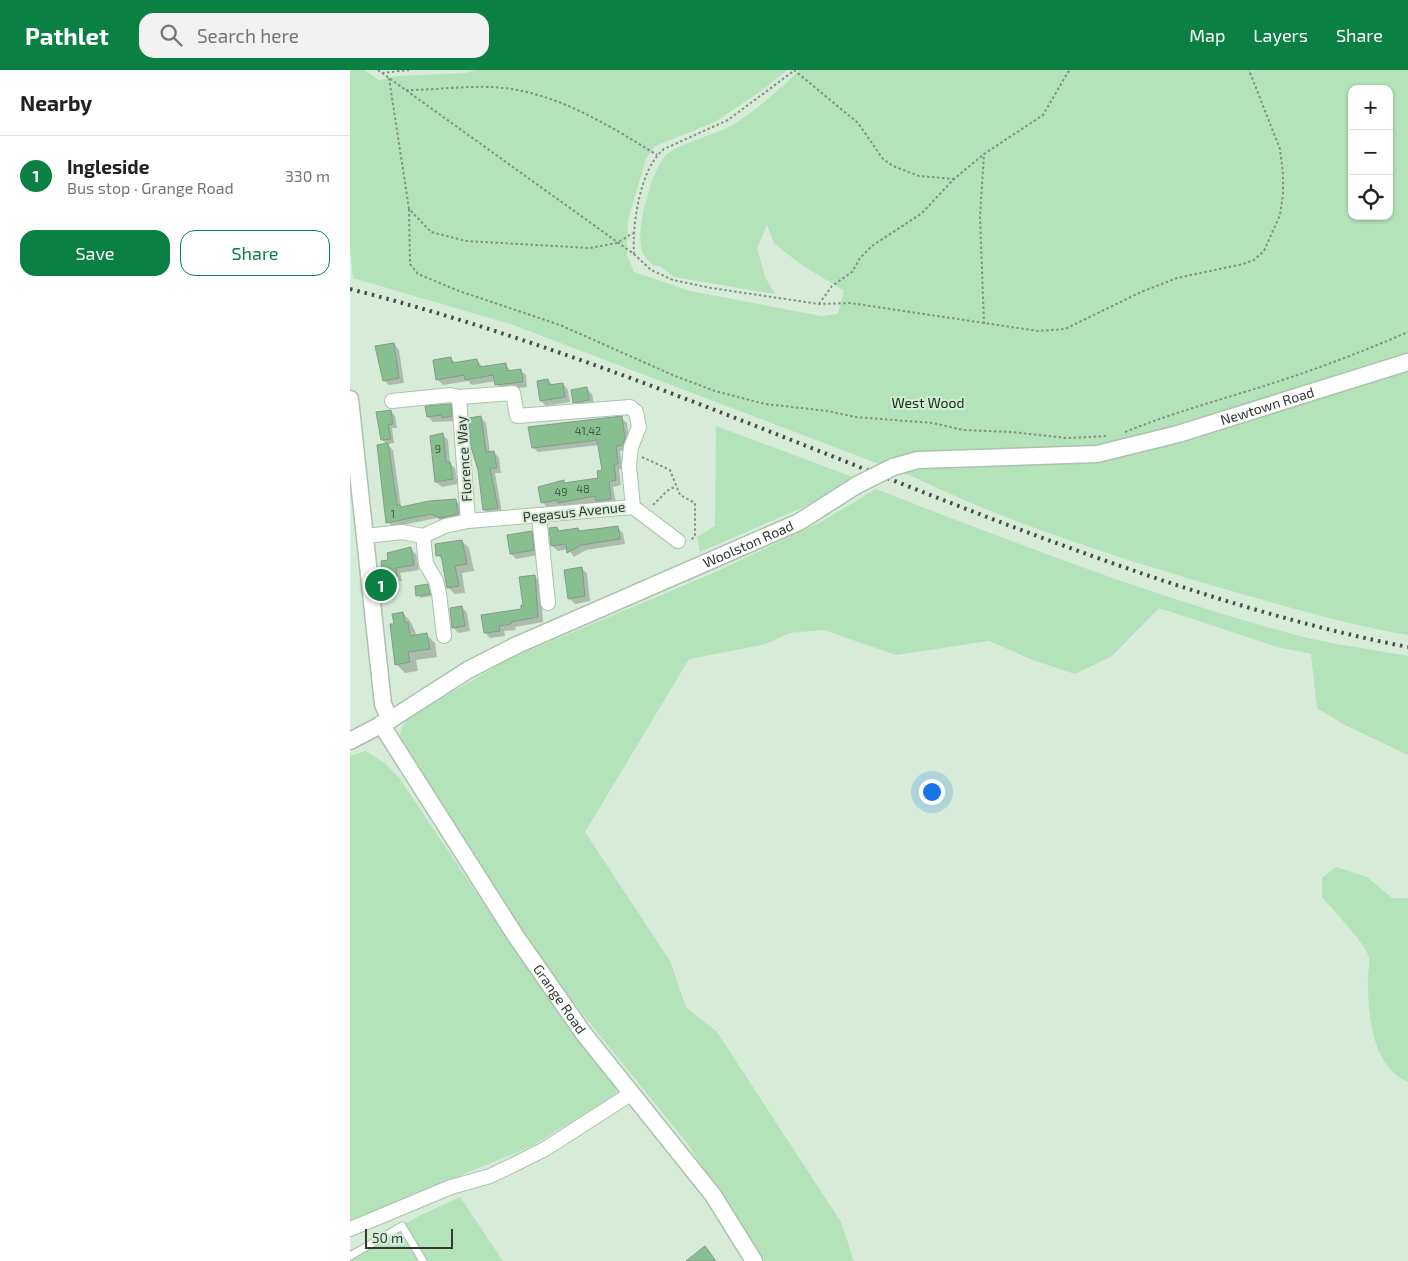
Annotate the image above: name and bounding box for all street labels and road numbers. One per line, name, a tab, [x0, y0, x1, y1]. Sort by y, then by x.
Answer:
street label: Newtown Road	[1218, 383, 1316, 428]
street label: Florence Way	[452, 415, 475, 503]
street label: Pegasus Avenue	[522, 498, 626, 525]
street label: Woolston Road	[700, 517, 796, 571]
street label: Grange Road	[530, 961, 590, 1037]

